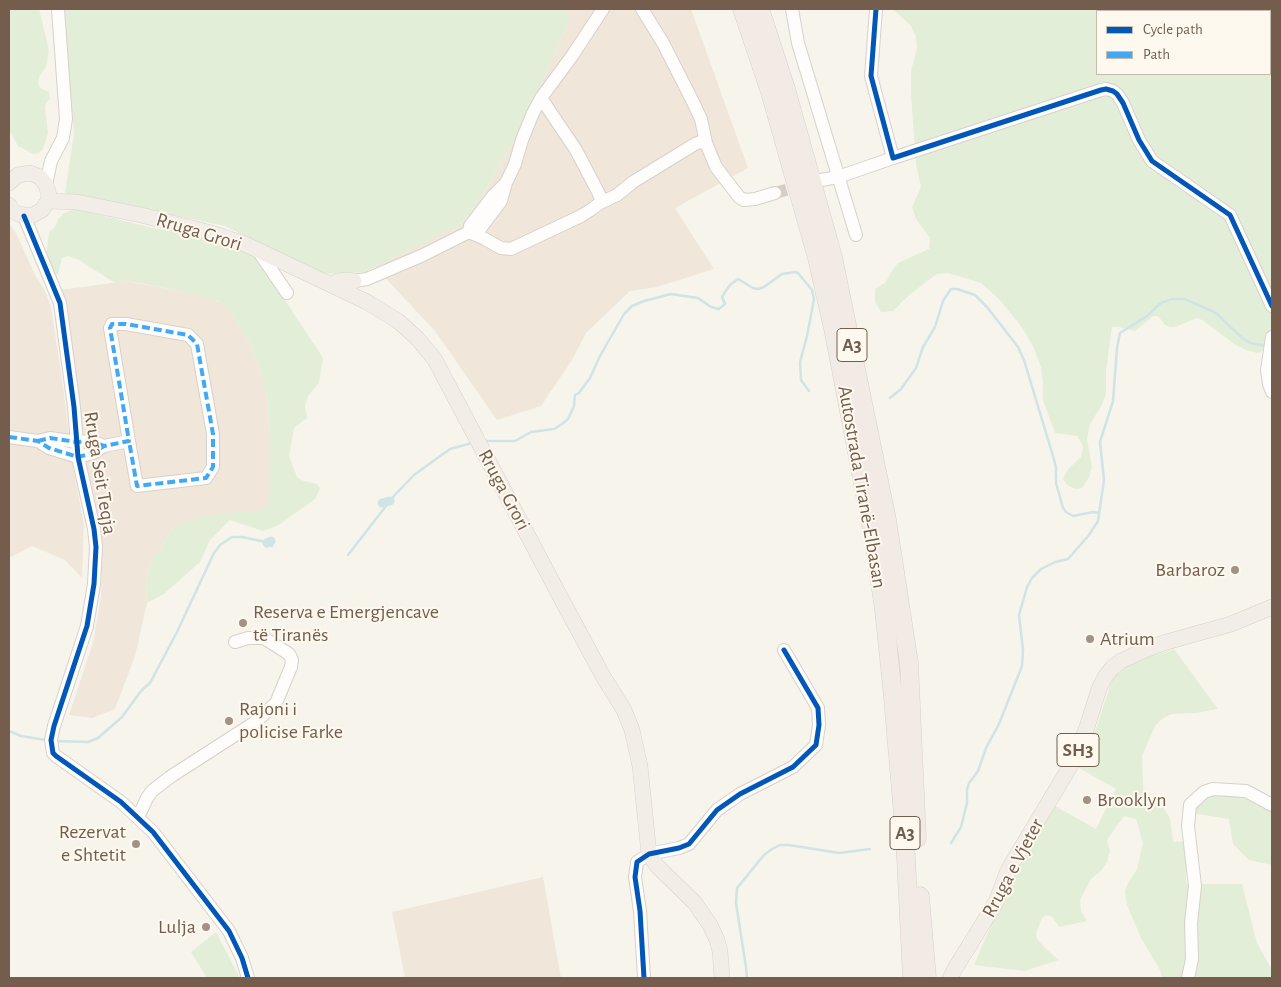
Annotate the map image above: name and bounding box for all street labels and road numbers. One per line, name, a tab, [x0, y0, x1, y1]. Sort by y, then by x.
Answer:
street label: Rruga Grori	[153, 208, 245, 256]
road number: A3	[837, 328, 867, 362]
street label: Autostrada Tiranë-Elbasan	[832, 384, 892, 590]
street label: Rruga Seit Teqja	[78, 410, 122, 536]
street label: Rruga Grori	[473, 445, 535, 535]
road number: SH3	[1057, 734, 1099, 766]
street label: Rruga e Vjeter	[977, 814, 1049, 922]
road number: A3	[890, 816, 920, 850]

